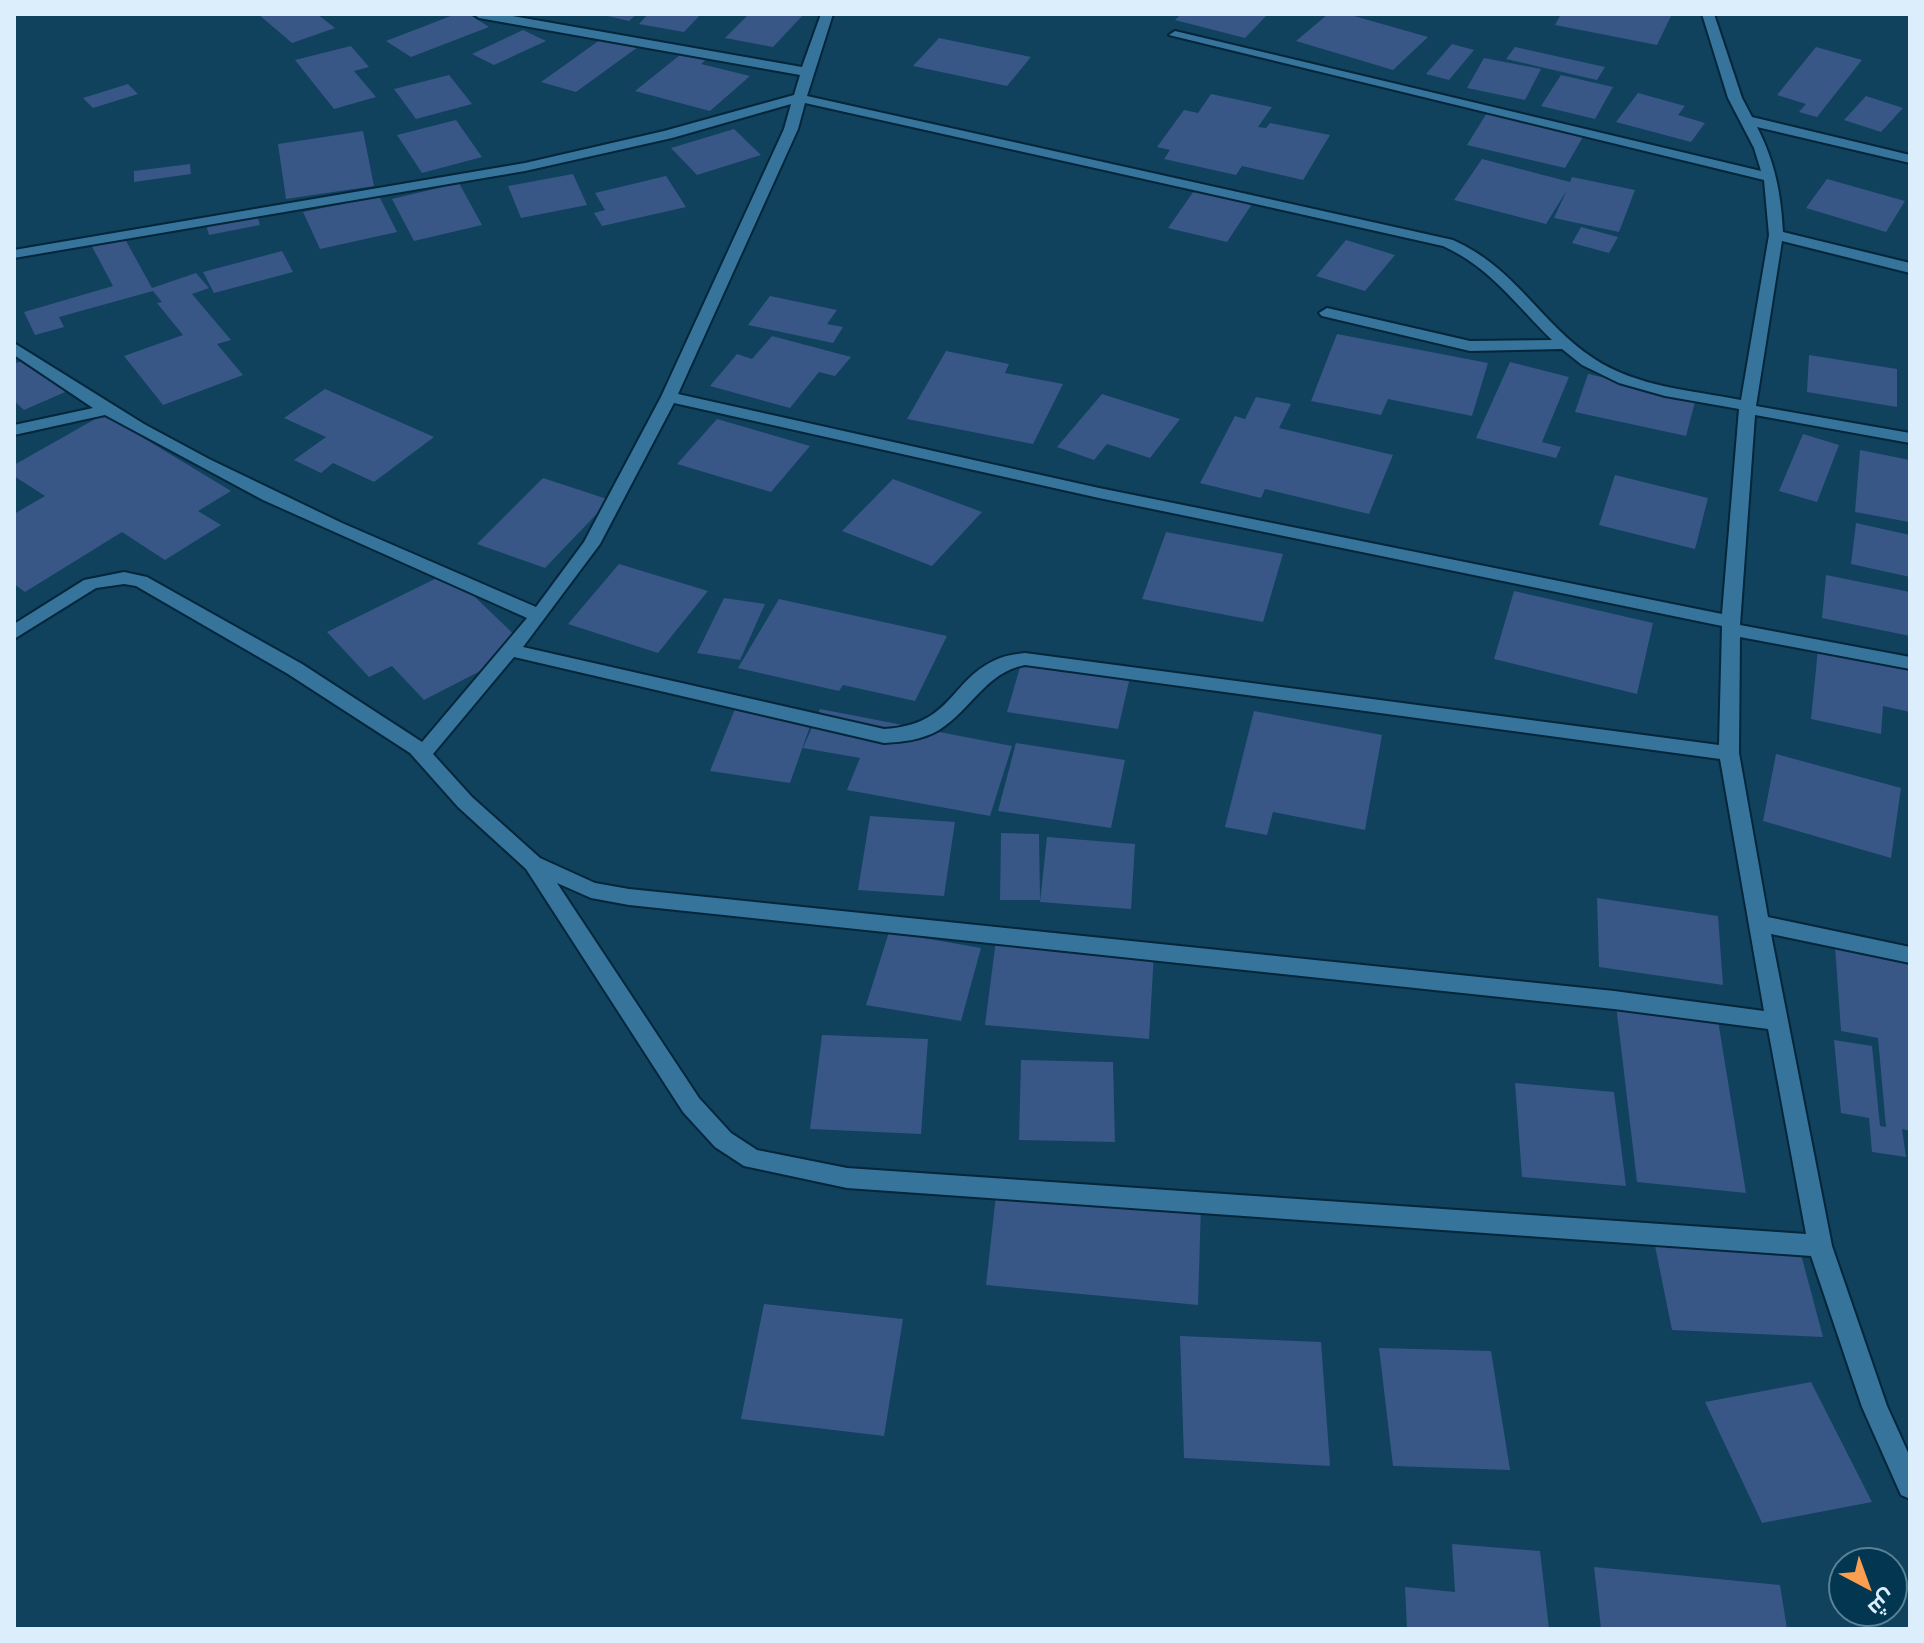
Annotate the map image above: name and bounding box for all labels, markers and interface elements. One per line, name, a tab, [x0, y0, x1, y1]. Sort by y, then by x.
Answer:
north arrow	[1828, 1547, 1908, 1627]
text: ش	[1861, 1582, 1904, 1626]

